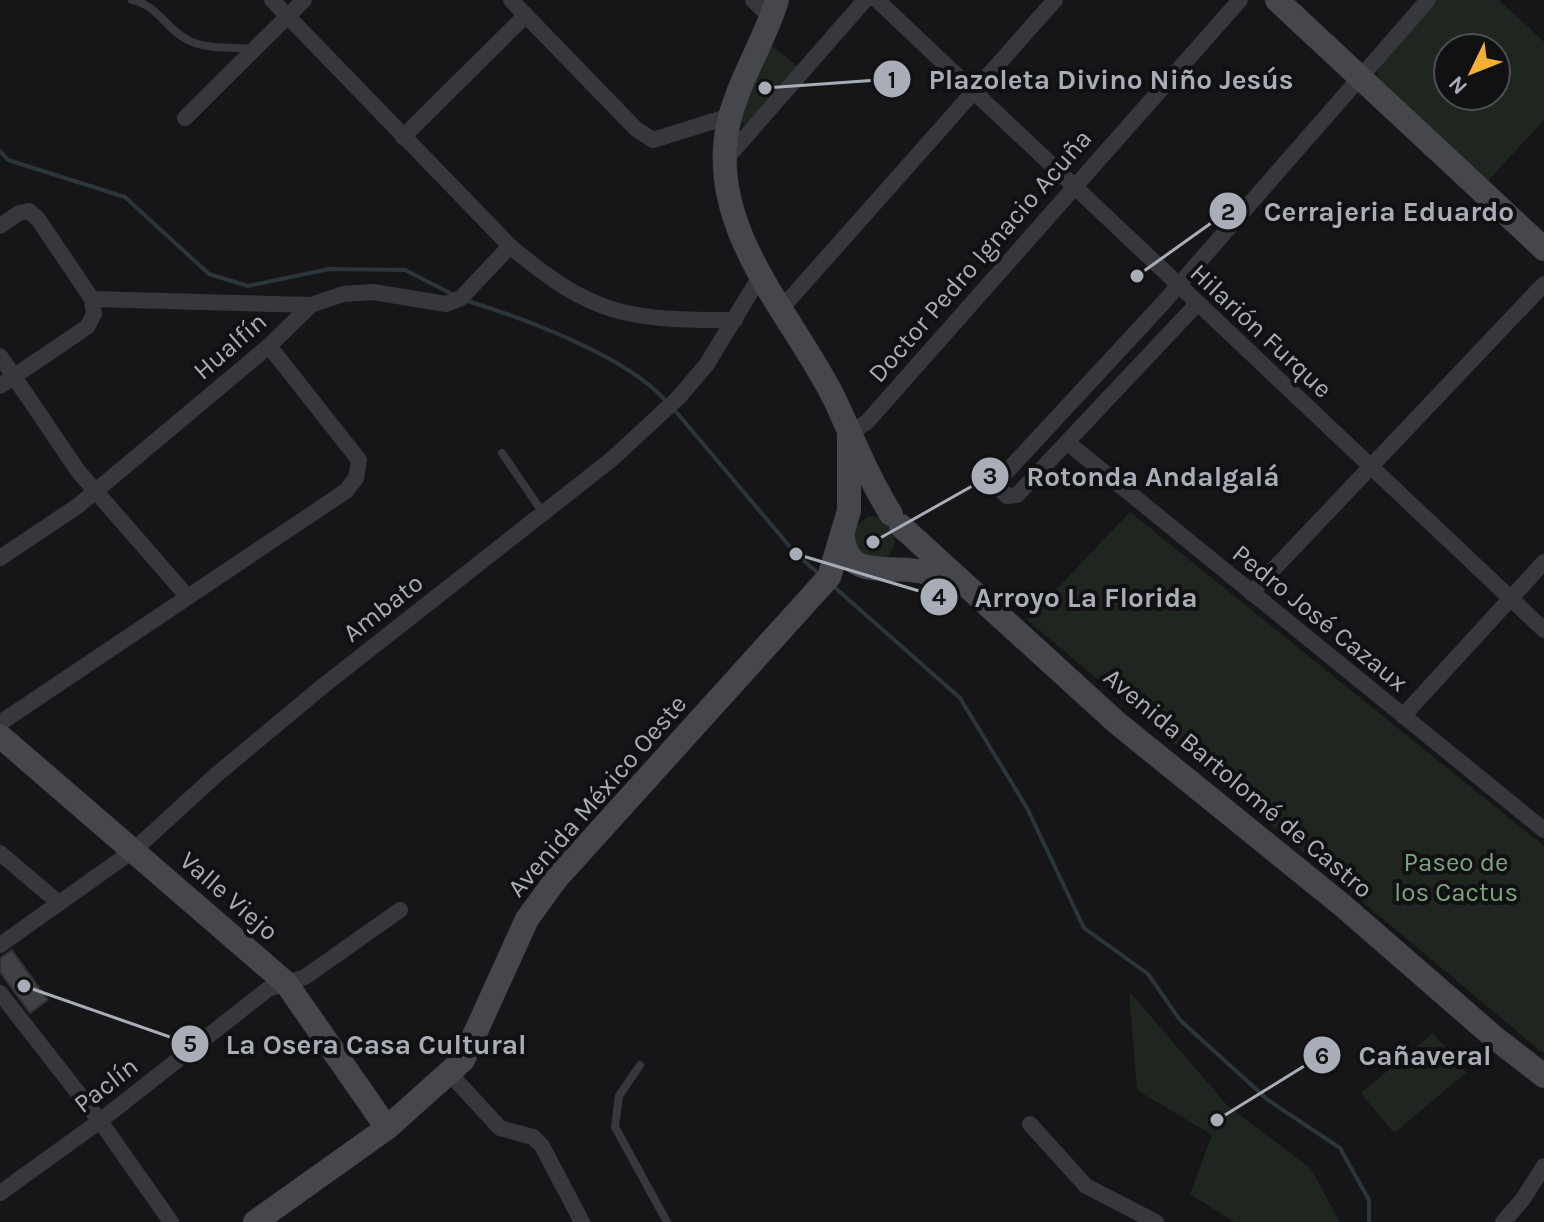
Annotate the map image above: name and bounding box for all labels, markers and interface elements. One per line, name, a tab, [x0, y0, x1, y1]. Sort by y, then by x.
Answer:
north arrow	[1432, 32, 1512, 112]
callout: Plazoleta Divino Niño Jesús	[872, 53, 1310, 105]
text: Plazoleta Divino Niño Jesús	[928, 63, 1294, 96]
text: 1	[888, 66, 896, 94]
text: N	[1443, 70, 1473, 100]
street label: Doctor Pedro Ignacio Acuña	[862, 123, 1098, 389]
callout: Cerrajeria Eduardo	[1208, 185, 1530, 237]
text: Cerrajeria Eduardo	[1264, 195, 1514, 228]
text: 2	[1221, 198, 1235, 226]
street label: Hilarión Furque	[1184, 257, 1338, 405]
street label: Hualfín	[187, 306, 273, 386]
callout: Rotonda Andalgalá	[970, 450, 1295, 502]
text: Rotonda Andalgalá	[1026, 460, 1280, 493]
text: 3	[983, 462, 997, 490]
street label: Pedro José Cazaux	[1226, 538, 1414, 698]
street label: Ambato	[337, 567, 429, 649]
callout: Arroyo La Florida	[919, 571, 1214, 623]
text: Arroyo La Florida	[974, 581, 1198, 614]
text: 4	[932, 583, 946, 611]
street label: Avenida Bartolomé de Castro	[1097, 661, 1379, 905]
street label: Avenida México Oeste	[501, 689, 693, 903]
street label: Valle Viejo	[173, 845, 285, 947]
park label: Paseo de los Cactus	[1394, 847, 1518, 908]
callout: La Osera Casa Cultural	[170, 1018, 543, 1070]
text: La Osera Casa Cultural	[225, 1028, 527, 1061]
callout: Cañaveral	[1302, 1029, 1507, 1081]
text: 5	[183, 1030, 197, 1058]
text: Cañaveral	[1358, 1039, 1492, 1072]
text: 6	[1315, 1042, 1329, 1070]
street label: Paclín	[68, 1050, 144, 1120]

